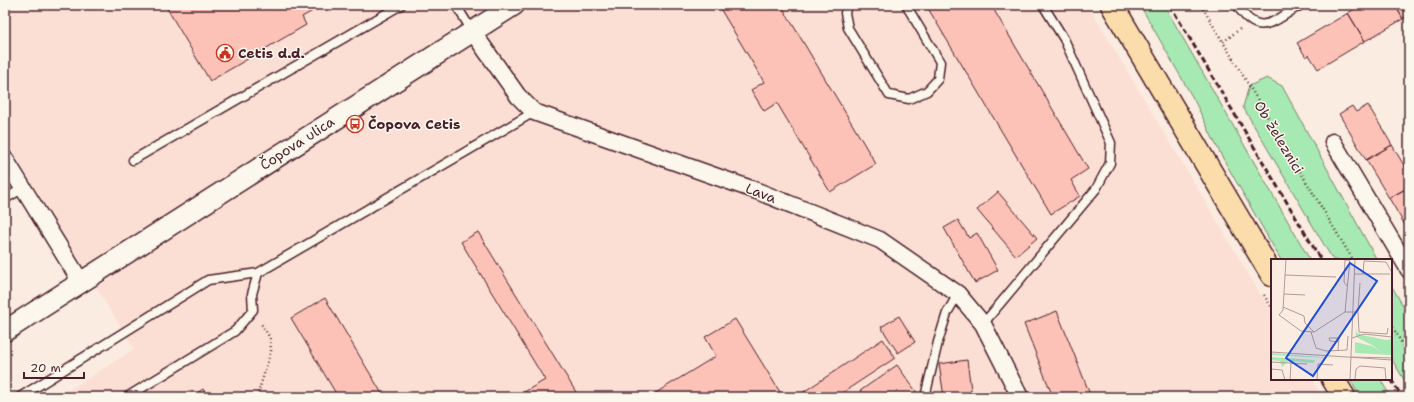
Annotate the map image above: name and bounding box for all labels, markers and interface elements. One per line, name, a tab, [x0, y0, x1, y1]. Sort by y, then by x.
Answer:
public building icon: Cetis d.d.	[215, 43, 235, 63]
place label: Cetis d.d.	[238, 44, 305, 62]
street label: Ob železnici	[1250, 97, 1308, 177]
street label: Čopova ulica	[256, 112, 338, 174]
bus stop icon: Čopova Cetis	[345, 114, 365, 134]
place label: Čopova Cetis	[368, 115, 460, 133]
street label: Lava	[743, 179, 779, 207]
inset map	[1271, 259, 1392, 380]
scale bar	[24, 354, 84, 380]
text: 20 m	[30, 360, 61, 376]

